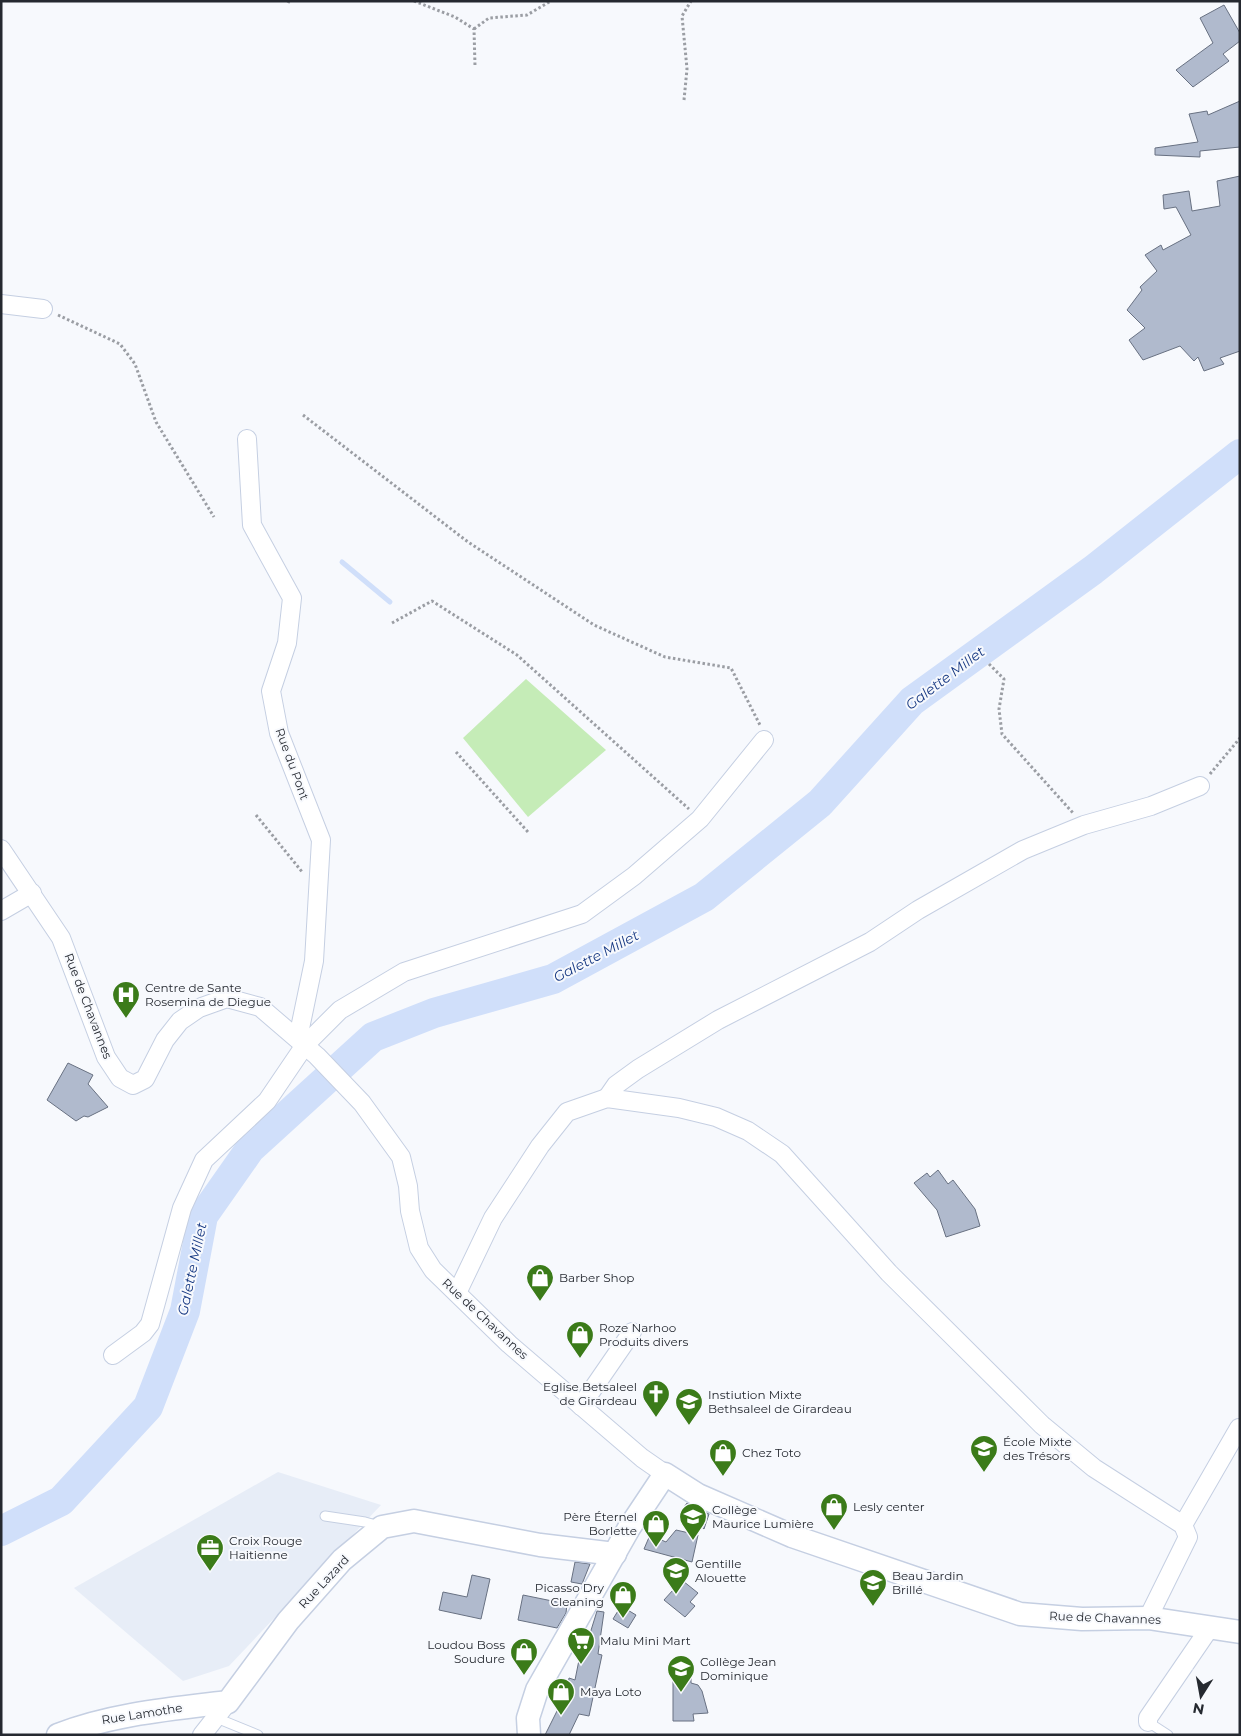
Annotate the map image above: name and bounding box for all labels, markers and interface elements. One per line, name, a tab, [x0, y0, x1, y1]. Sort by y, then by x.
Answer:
water label: Galette Millet	[902, 642, 988, 714]
street label: Rue du Pont	[273, 726, 312, 802]
water label: Galette Millet	[550, 926, 642, 986]
street label: Rue de Chavannes	[61, 951, 116, 1061]
hospital icon: Centre de Sante Rosemina de Diegue	[111, 980, 141, 1019]
place label: Centre de Sante Rosemina de Diegue	[145, 980, 271, 1009]
water label: Galette Millet	[173, 1221, 211, 1317]
shop icon: Barber Shop	[525, 1263, 555, 1302]
place label: Barber Shop	[559, 1270, 634, 1285]
street label: Rue de Chavannes	[439, 1275, 531, 1362]
shop icon: Roze Narhoo Produits divers	[565, 1320, 595, 1359]
place label: Roze Narhoo Produits divers	[599, 1320, 688, 1349]
place label: Eglise Betsaleel de Girardeau	[543, 1379, 637, 1408]
church icon: Eglise Betsaleel de Girardeau	[641, 1379, 671, 1418]
school or university icon: Instiution Mixte Bethsaleel de Girardeau	[674, 1387, 704, 1426]
place label: Instiution Mixte Bethsaleel de Girardeau	[708, 1387, 852, 1416]
school or university icon: École Mixte des Trésors	[969, 1434, 999, 1473]
place label: École Mixte des Trésors	[1003, 1434, 1072, 1463]
shop icon: Chez Toto	[708, 1438, 738, 1477]
place label: Chez Toto	[742, 1445, 801, 1460]
shop icon: Lesly center	[819, 1492, 849, 1531]
place label: Lesly center	[853, 1499, 925, 1514]
school or university icon: Collège Maurice Lumière	[678, 1502, 708, 1541]
place label: Collège Maurice Lumière	[712, 1502, 814, 1531]
place label: Père Éternel Borlette	[563, 1509, 637, 1538]
shop icon: Père Éternel Borlette	[641, 1509, 671, 1548]
office icon: Croix Rouge Haitienne	[195, 1533, 225, 1572]
place label: Croix Rouge Haitienne	[229, 1533, 302, 1562]
street label: Rue Lazard	[295, 1552, 352, 1611]
school or university icon: Gentille Alouette	[661, 1556, 691, 1595]
place label: Gentille Alouette	[695, 1556, 746, 1585]
school or university icon: Beau Jardin Brillé	[858, 1568, 888, 1607]
place label: Beau Jardin Brillé	[892, 1568, 964, 1597]
place label: Picasso Dry Cleaning	[535, 1580, 604, 1609]
shop icon: Picasso Dry Cleaning	[608, 1580, 638, 1619]
street label: Rue de Chavannes	[1049, 1608, 1161, 1627]
supermarket icon: Malu Mini Mart	[566, 1626, 596, 1665]
place label: Malu Mini Mart	[600, 1633, 691, 1648]
place label: Loudou Boss Soudure	[427, 1637, 505, 1666]
shop icon: Loudou Boss Soudure	[509, 1637, 539, 1676]
school or university icon: Collège Jean Dominique	[666, 1654, 696, 1693]
place label: Collège Jean Dominique	[700, 1654, 776, 1683]
north arrow	[1176, 1671, 1226, 1721]
shop icon: Maya Loto	[546, 1677, 576, 1716]
place label: Maya Loto	[580, 1684, 641, 1699]
text: N	[1191, 1699, 1206, 1719]
street label: Rue Lamothe	[100, 1700, 183, 1727]

